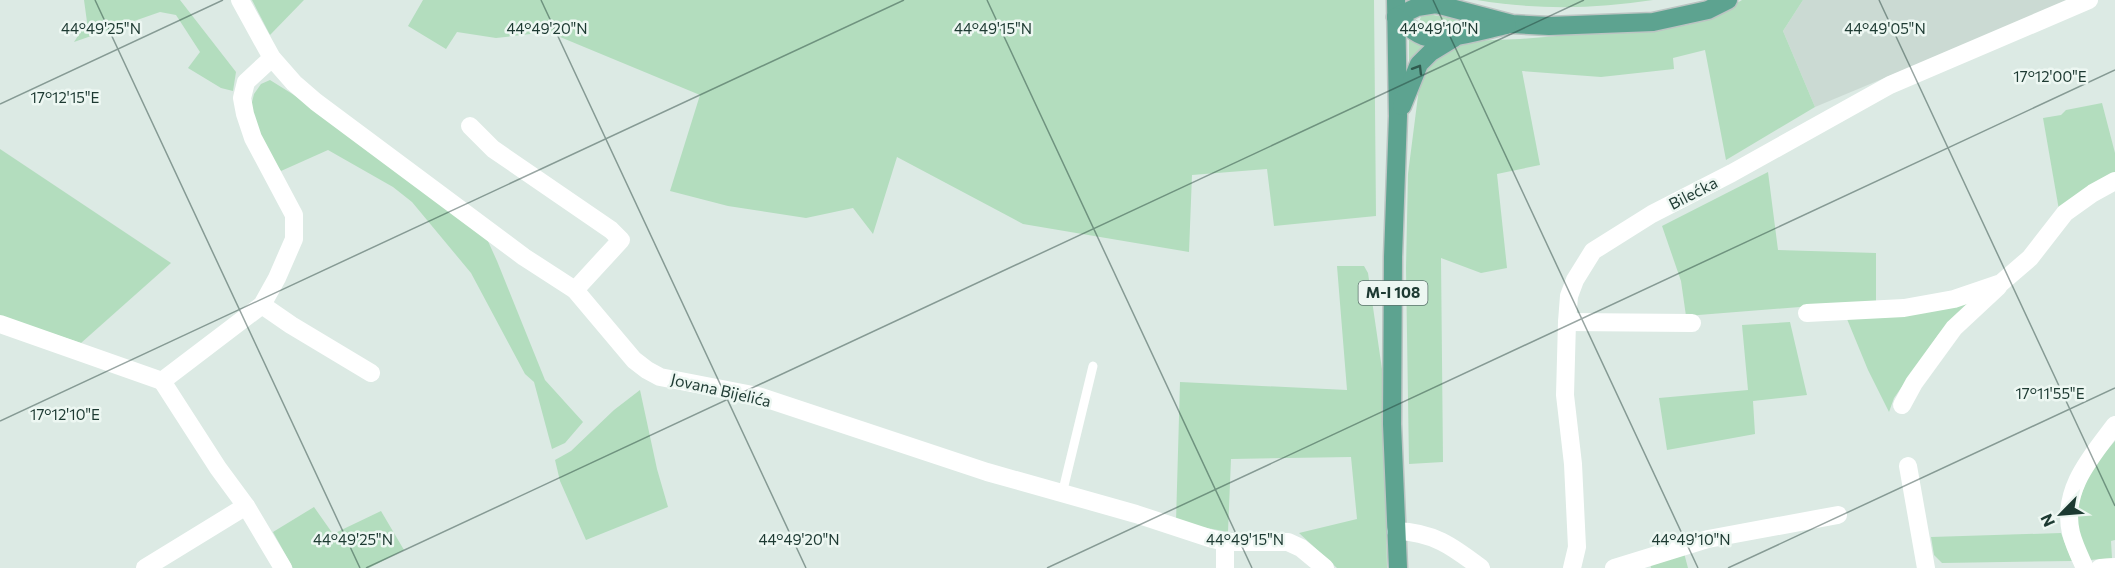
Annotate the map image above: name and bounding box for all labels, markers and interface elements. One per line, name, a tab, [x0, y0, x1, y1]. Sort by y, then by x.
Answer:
text: 44°49'25"N	[61, 19, 141, 37]
text: 44°49'20"N	[506, 19, 588, 37]
text: 44°49'15"N	[954, 19, 1032, 37]
text: 44°49'10"N	[1399, 19, 1479, 37]
text: 44°49'05"N	[1844, 19, 1926, 37]
one-way arrow	[1410, 65, 1422, 75]
text: 17°12'00"E	[2013, 67, 2087, 85]
text: 17°12'15"E	[31, 88, 99, 106]
street label: Bilećka	[1665, 172, 1720, 213]
road number: M-I 108	[1358, 281, 1428, 305]
street label: Jovana Bijelića	[669, 369, 773, 410]
text: 17°11'55"E	[2015, 384, 2085, 402]
text: 17°12'10"E	[30, 405, 100, 423]
north arrow	[2031, 484, 2091, 544]
text: N	[2036, 511, 2058, 530]
text: 44°49'25"N	[313, 530, 393, 548]
text: 44°49'20"N	[758, 530, 840, 548]
text: 44°49'15"N	[1206, 530, 1284, 548]
text: 44°49'10"N	[1651, 530, 1731, 548]

